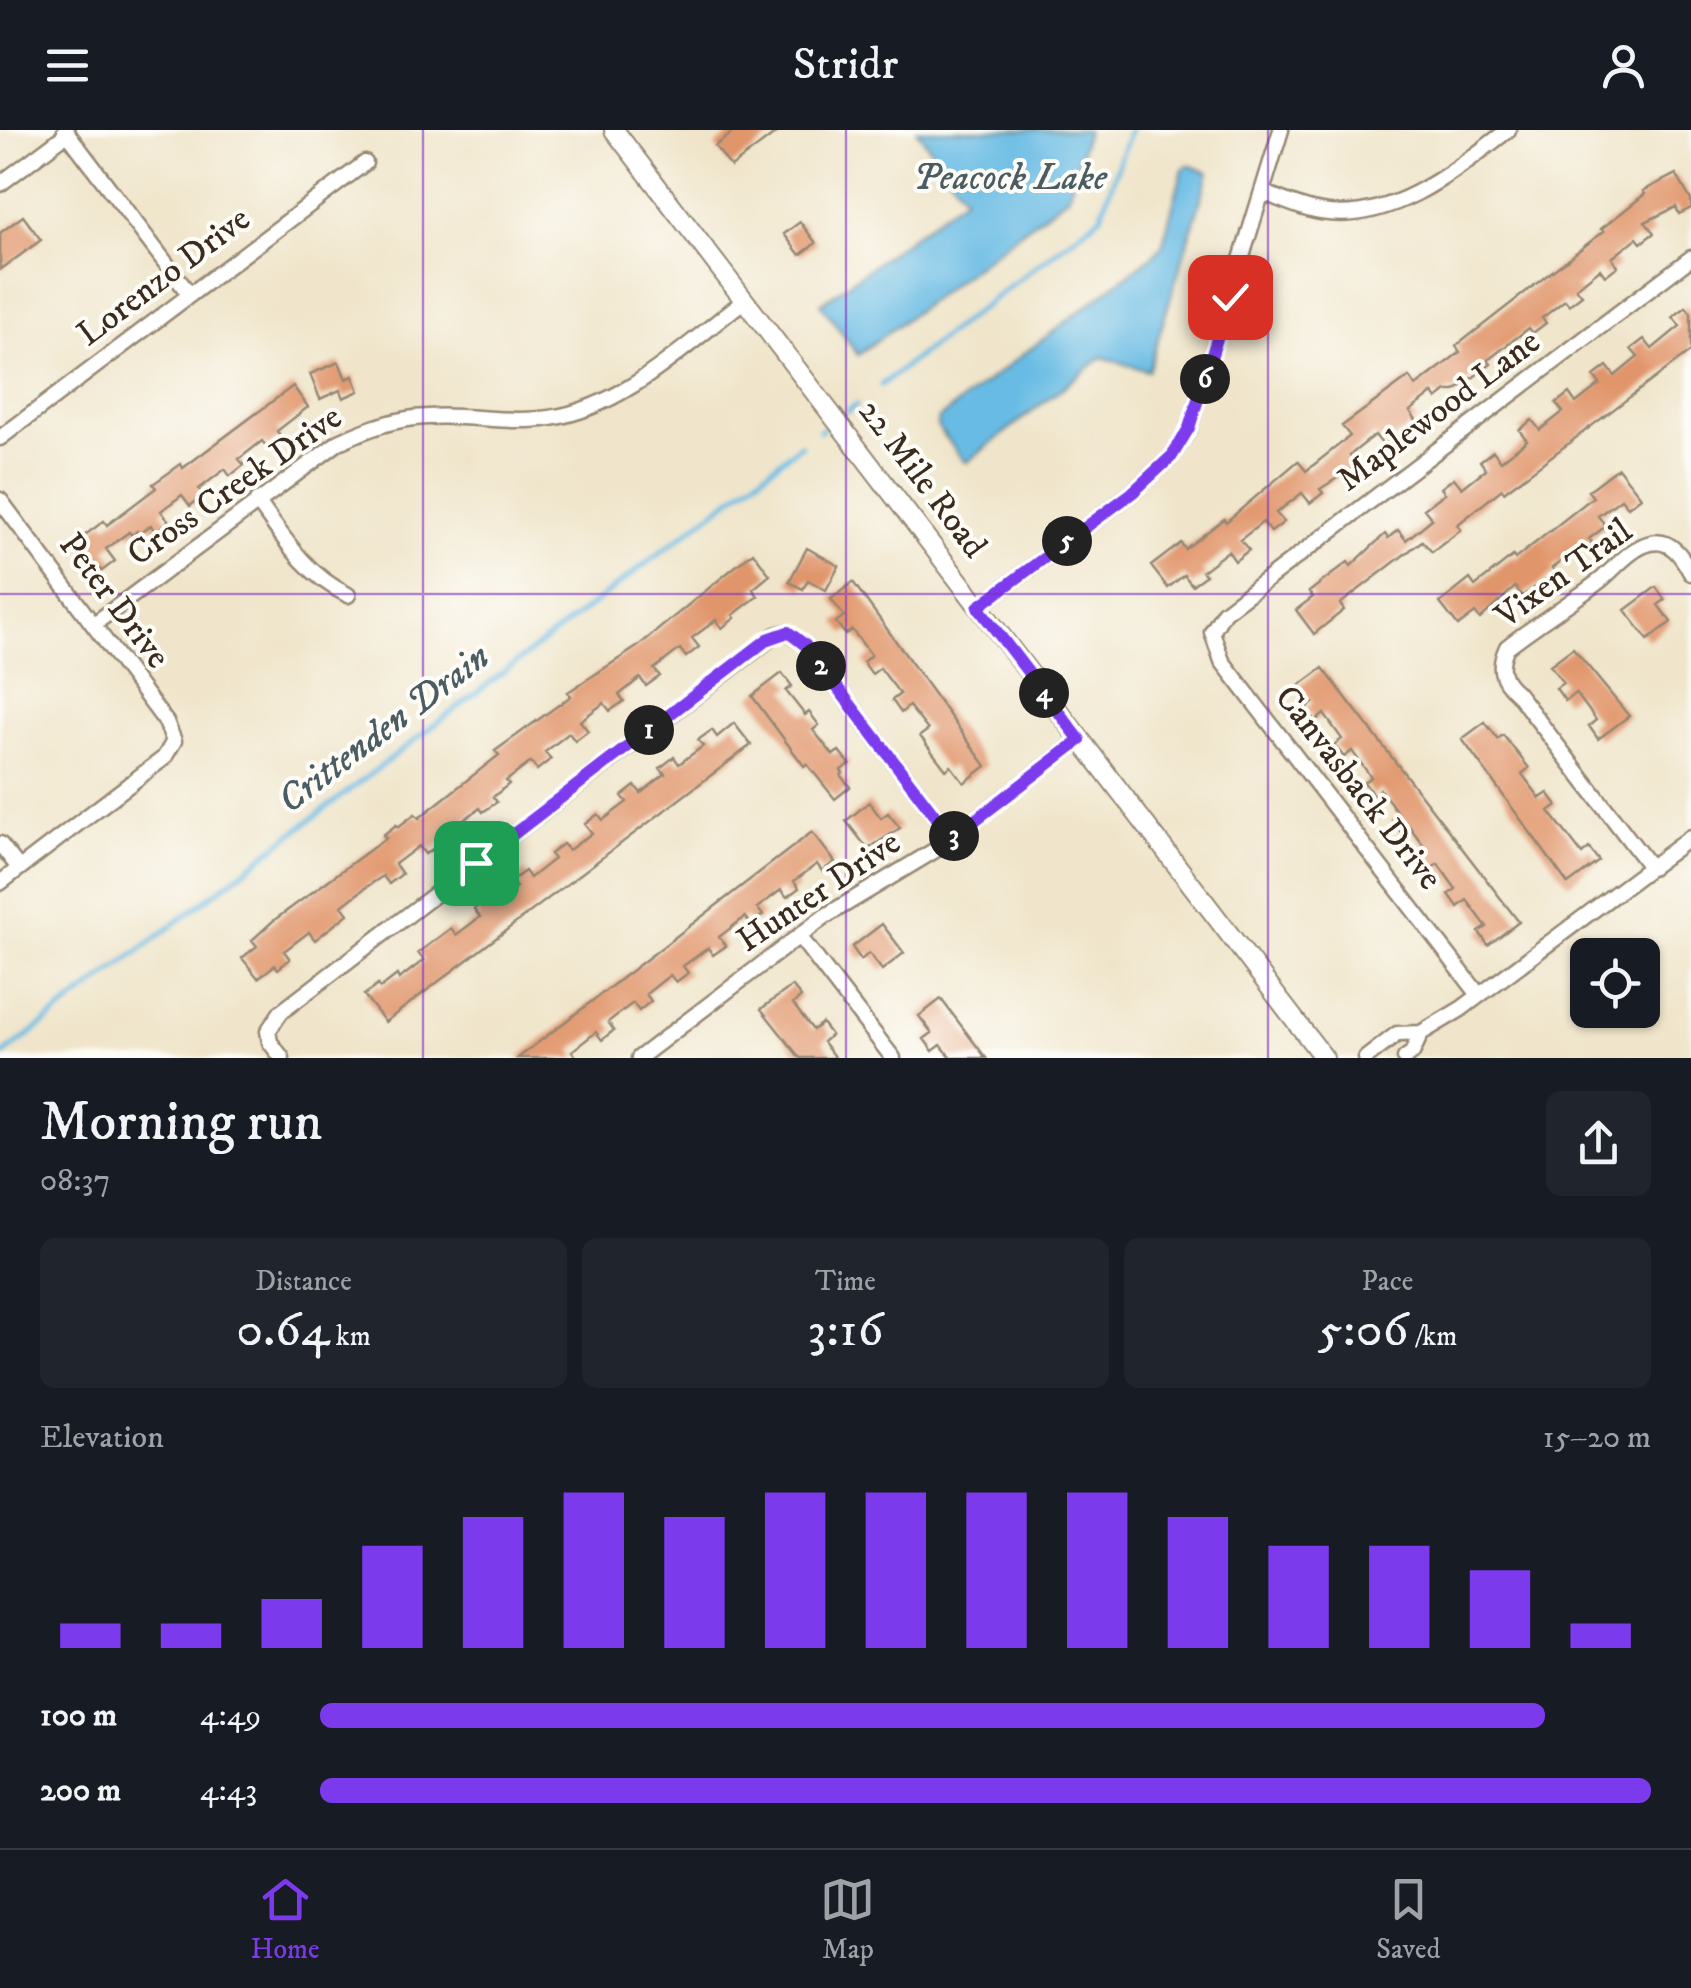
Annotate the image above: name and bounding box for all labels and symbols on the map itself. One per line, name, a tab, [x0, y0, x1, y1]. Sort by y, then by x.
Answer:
water label: Peacock Lake	[913, 154, 1108, 202]
street label: Lorenzo Drive	[69, 198, 259, 356]
pin	[1188, 255, 1273, 340]
street label: Maplewood Lane	[1329, 320, 1549, 502]
pin: 6	[1180, 354, 1230, 404]
street label: 22 Mile Road	[848, 391, 996, 568]
street label: Cross Creek Drive	[119, 396, 351, 576]
street label: Vixen Trail	[1486, 509, 1641, 639]
pin: 5	[1042, 516, 1092, 566]
street label: Peter Drive	[49, 524, 179, 678]
water label: Crittenden Drain	[268, 633, 500, 825]
pin: 2	[796, 641, 846, 691]
pin: 4	[1019, 668, 1069, 718]
street label: Canvasback Drive	[1265, 677, 1451, 899]
pin: 1	[624, 705, 674, 755]
pin: 3	[929, 811, 979, 861]
pin	[434, 821, 519, 906]
street label: Hunter Drive	[729, 821, 909, 963]

